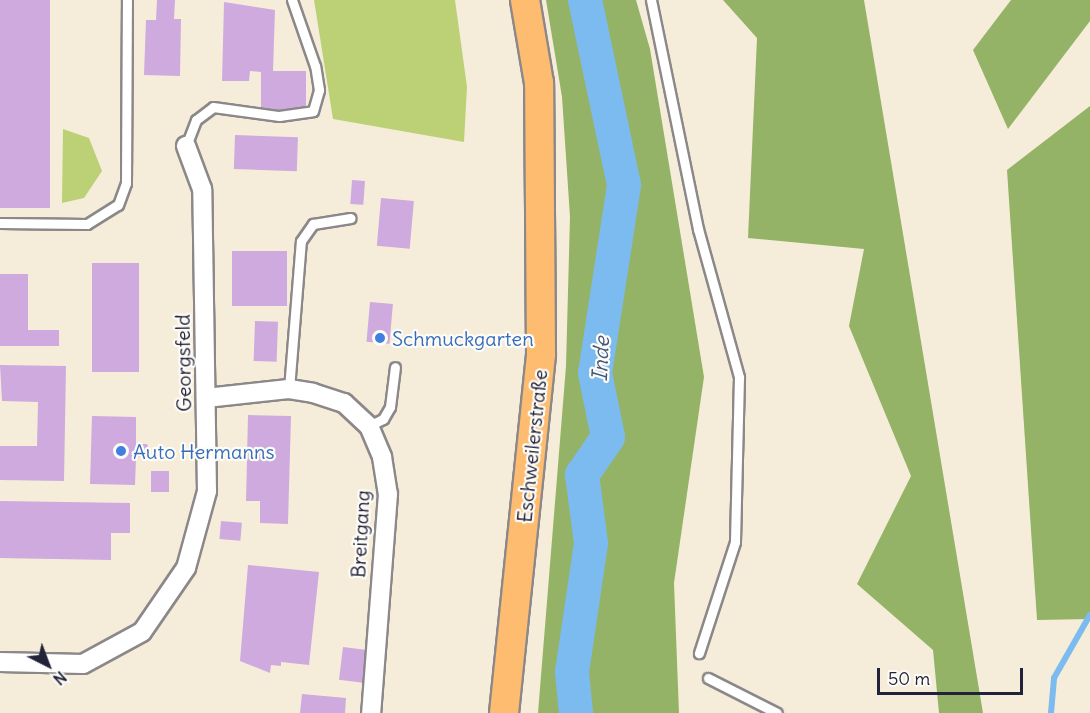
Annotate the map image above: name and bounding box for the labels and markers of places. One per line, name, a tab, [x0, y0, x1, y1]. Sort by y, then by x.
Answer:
place label: Schmuckgarten	[392, 326, 534, 350]
marker: Schmuckgarten	[373, 331, 387, 345]
place label: Auto Hermanns	[133, 439, 275, 463]
marker: Auto Hermanns	[114, 444, 128, 458]

